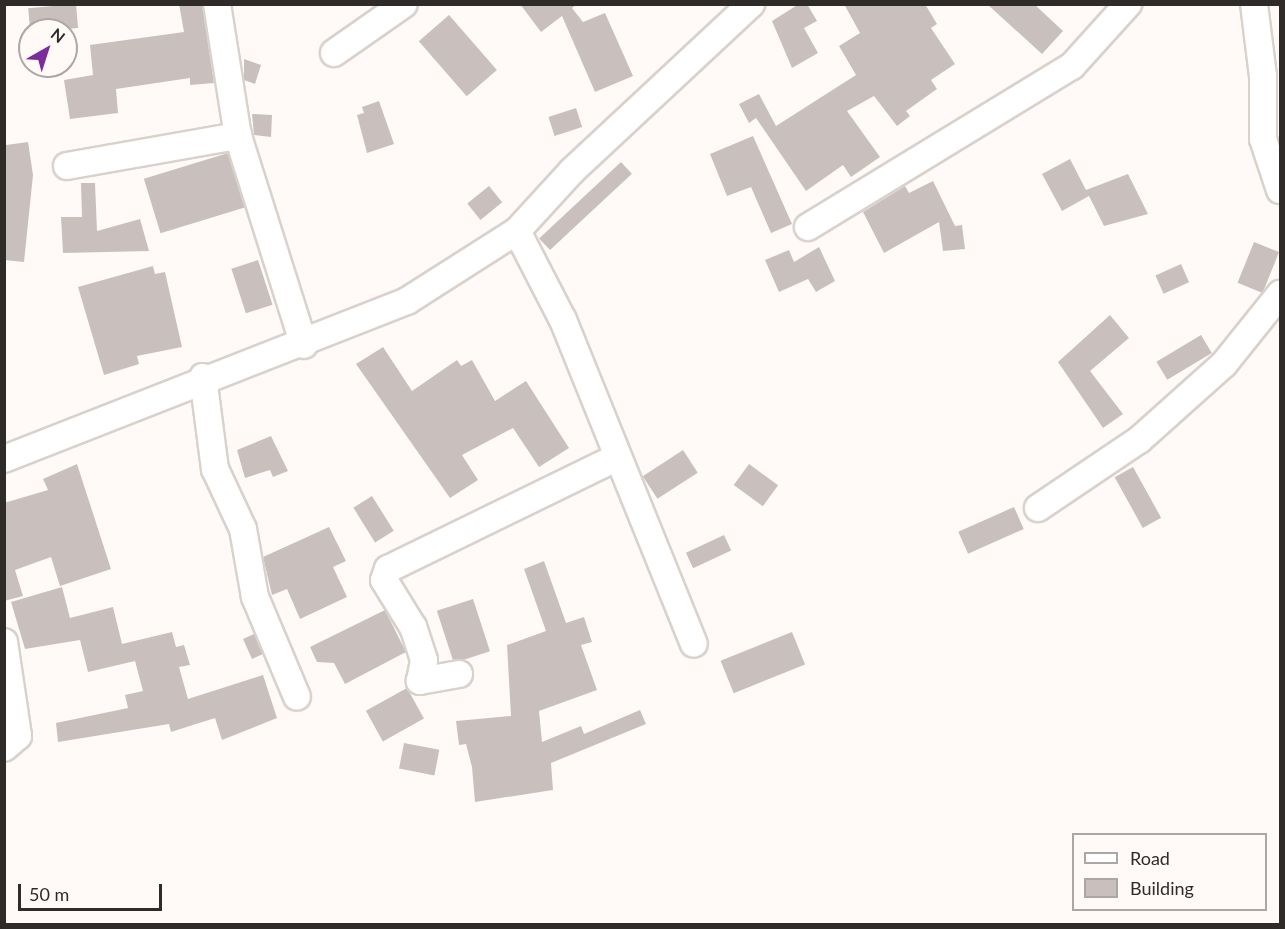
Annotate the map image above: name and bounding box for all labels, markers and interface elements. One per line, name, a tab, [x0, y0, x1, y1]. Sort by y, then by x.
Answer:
north arrow	[18, 18, 78, 78]
text: N	[48, 24, 69, 46]
legend	[1072, 833, 1267, 911]
text: Road	[1130, 847, 1170, 869]
scale bar	[21, 872, 165, 910]
text: Building	[1130, 877, 1194, 899]
text: 50 m	[29, 883, 69, 905]

